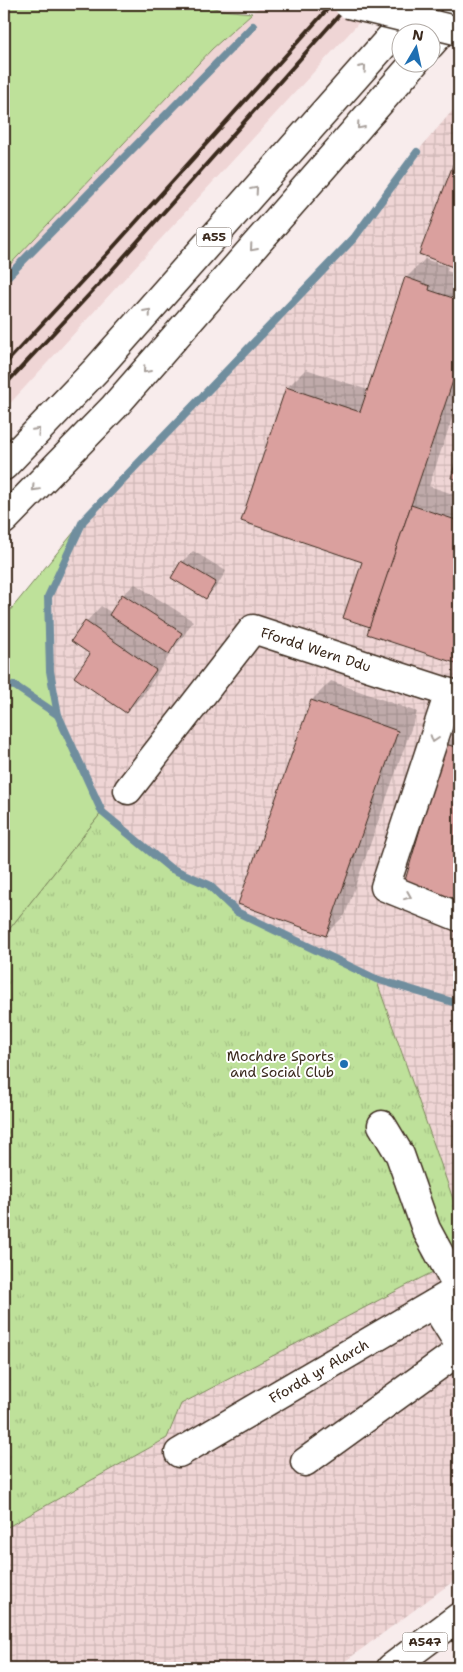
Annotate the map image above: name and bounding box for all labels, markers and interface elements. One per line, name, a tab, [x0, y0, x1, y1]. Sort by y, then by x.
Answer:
north arrow	[390, 22, 440, 72]
text: N	[411, 25, 425, 45]
one-way arrow	[357, 65, 366, 74]
one-way arrow	[357, 120, 366, 129]
one-way arrow	[249, 186, 258, 195]
road number: A55	[196, 228, 232, 246]
one-way arrow	[250, 242, 259, 251]
one-way arrow	[142, 308, 151, 317]
one-way arrow	[143, 364, 152, 373]
one-way arrow	[32, 428, 41, 437]
one-way arrow	[32, 483, 41, 492]
street label: Ffordd Wern Ddu	[259, 623, 373, 676]
one-way arrow	[429, 734, 439, 743]
one-way arrow	[403, 890, 412, 900]
place label: Mochdre Sports and Social Club	[227, 1047, 334, 1081]
marker: Mochdre Sports and Social Club	[338, 1058, 350, 1070]
street label: Ffordd yr Alarch	[266, 1335, 372, 1407]
road number: A547	[402, 1632, 448, 1651]

